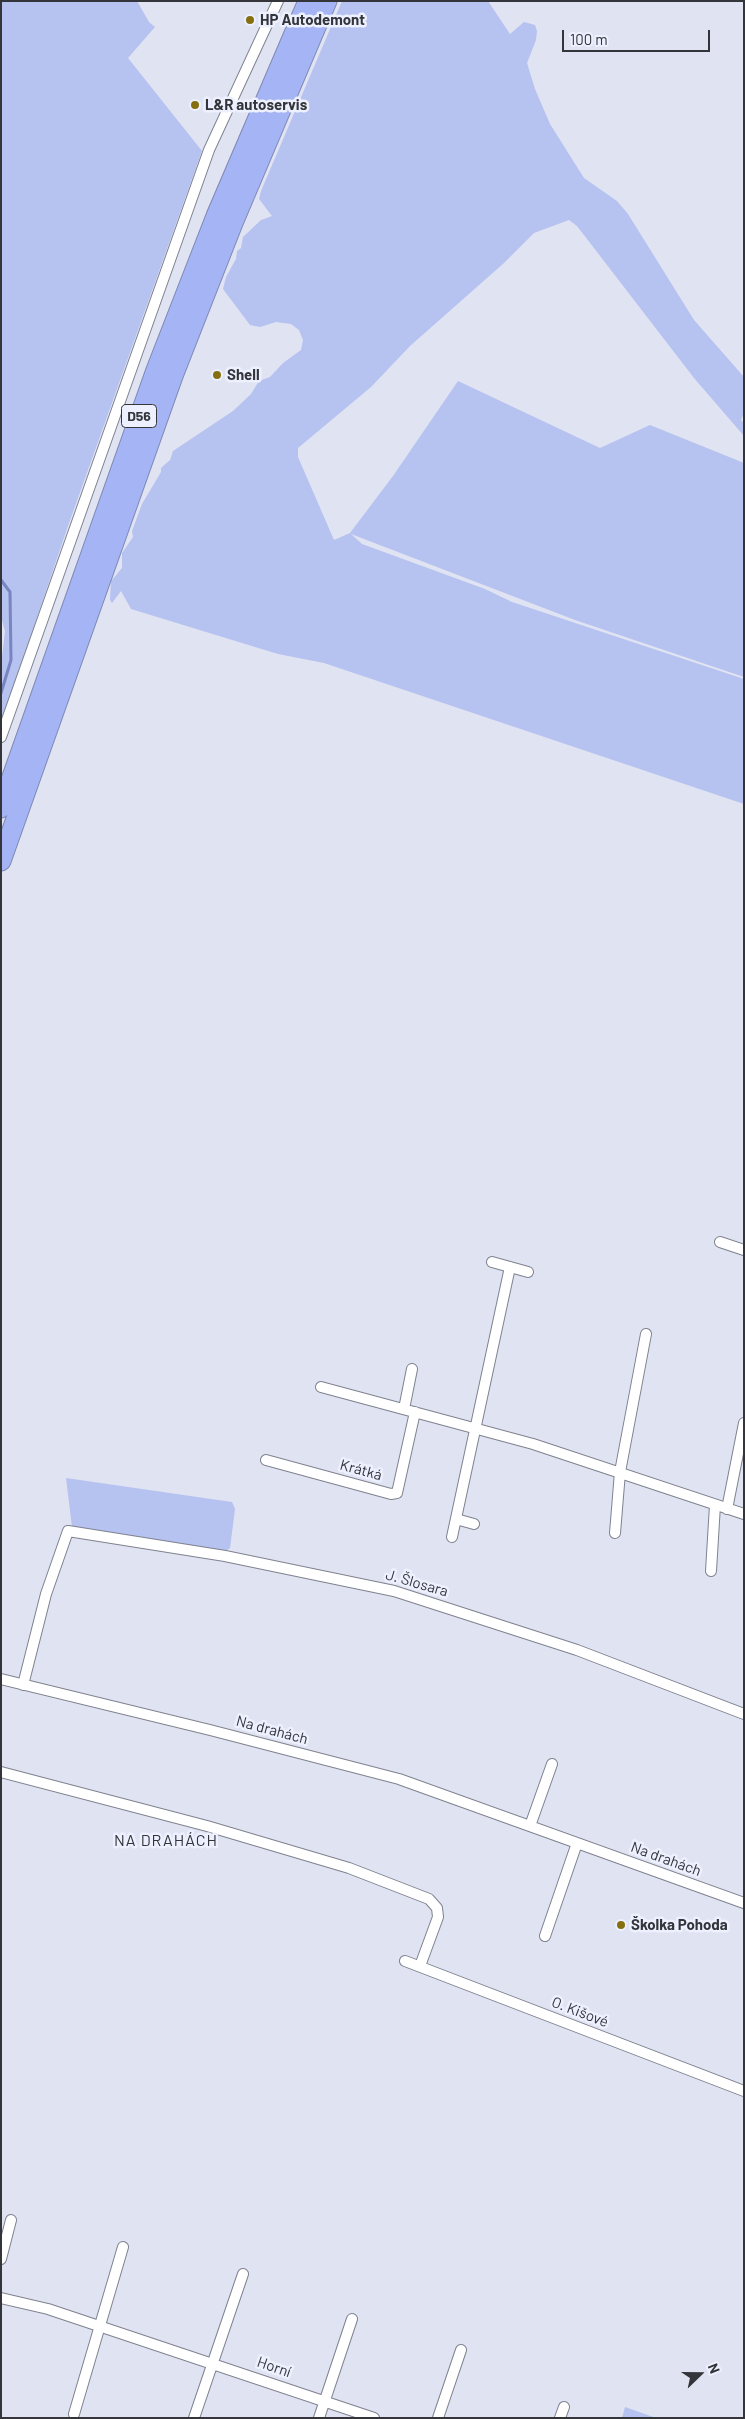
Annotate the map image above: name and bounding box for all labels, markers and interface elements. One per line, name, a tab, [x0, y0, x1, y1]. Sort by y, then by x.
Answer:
place label: HP Autodemont	[260, 11, 365, 29]
marker: HP Autodemont	[244, 14, 256, 26]
scale bar	[565, 20, 712, 52]
text: 100 m	[570, 30, 608, 48]
place label: L&R autoservis	[205, 96, 307, 114]
marker: L&R autoservis	[189, 99, 201, 111]
place label: Shell	[227, 366, 260, 384]
marker: Shell	[211, 369, 223, 381]
road number: D56	[122, 404, 156, 428]
street label: Krátká	[338, 1456, 384, 1484]
street label: J. Šlosara	[384, 1566, 450, 1600]
street label: Na drahách	[234, 1712, 310, 1748]
district label: NA DRAHÁCH	[113, 1831, 219, 1851]
street label: Na drahách	[628, 1838, 704, 1880]
place label: Školka Pohoda	[631, 1916, 728, 1934]
marker: Školka Pohoda	[615, 1919, 627, 1931]
street label: O. Kišové	[549, 1993, 611, 2031]
north arrow	[675, 2349, 725, 2399]
street label: Horní	[255, 2353, 293, 2381]
text: N	[705, 2361, 724, 2376]

